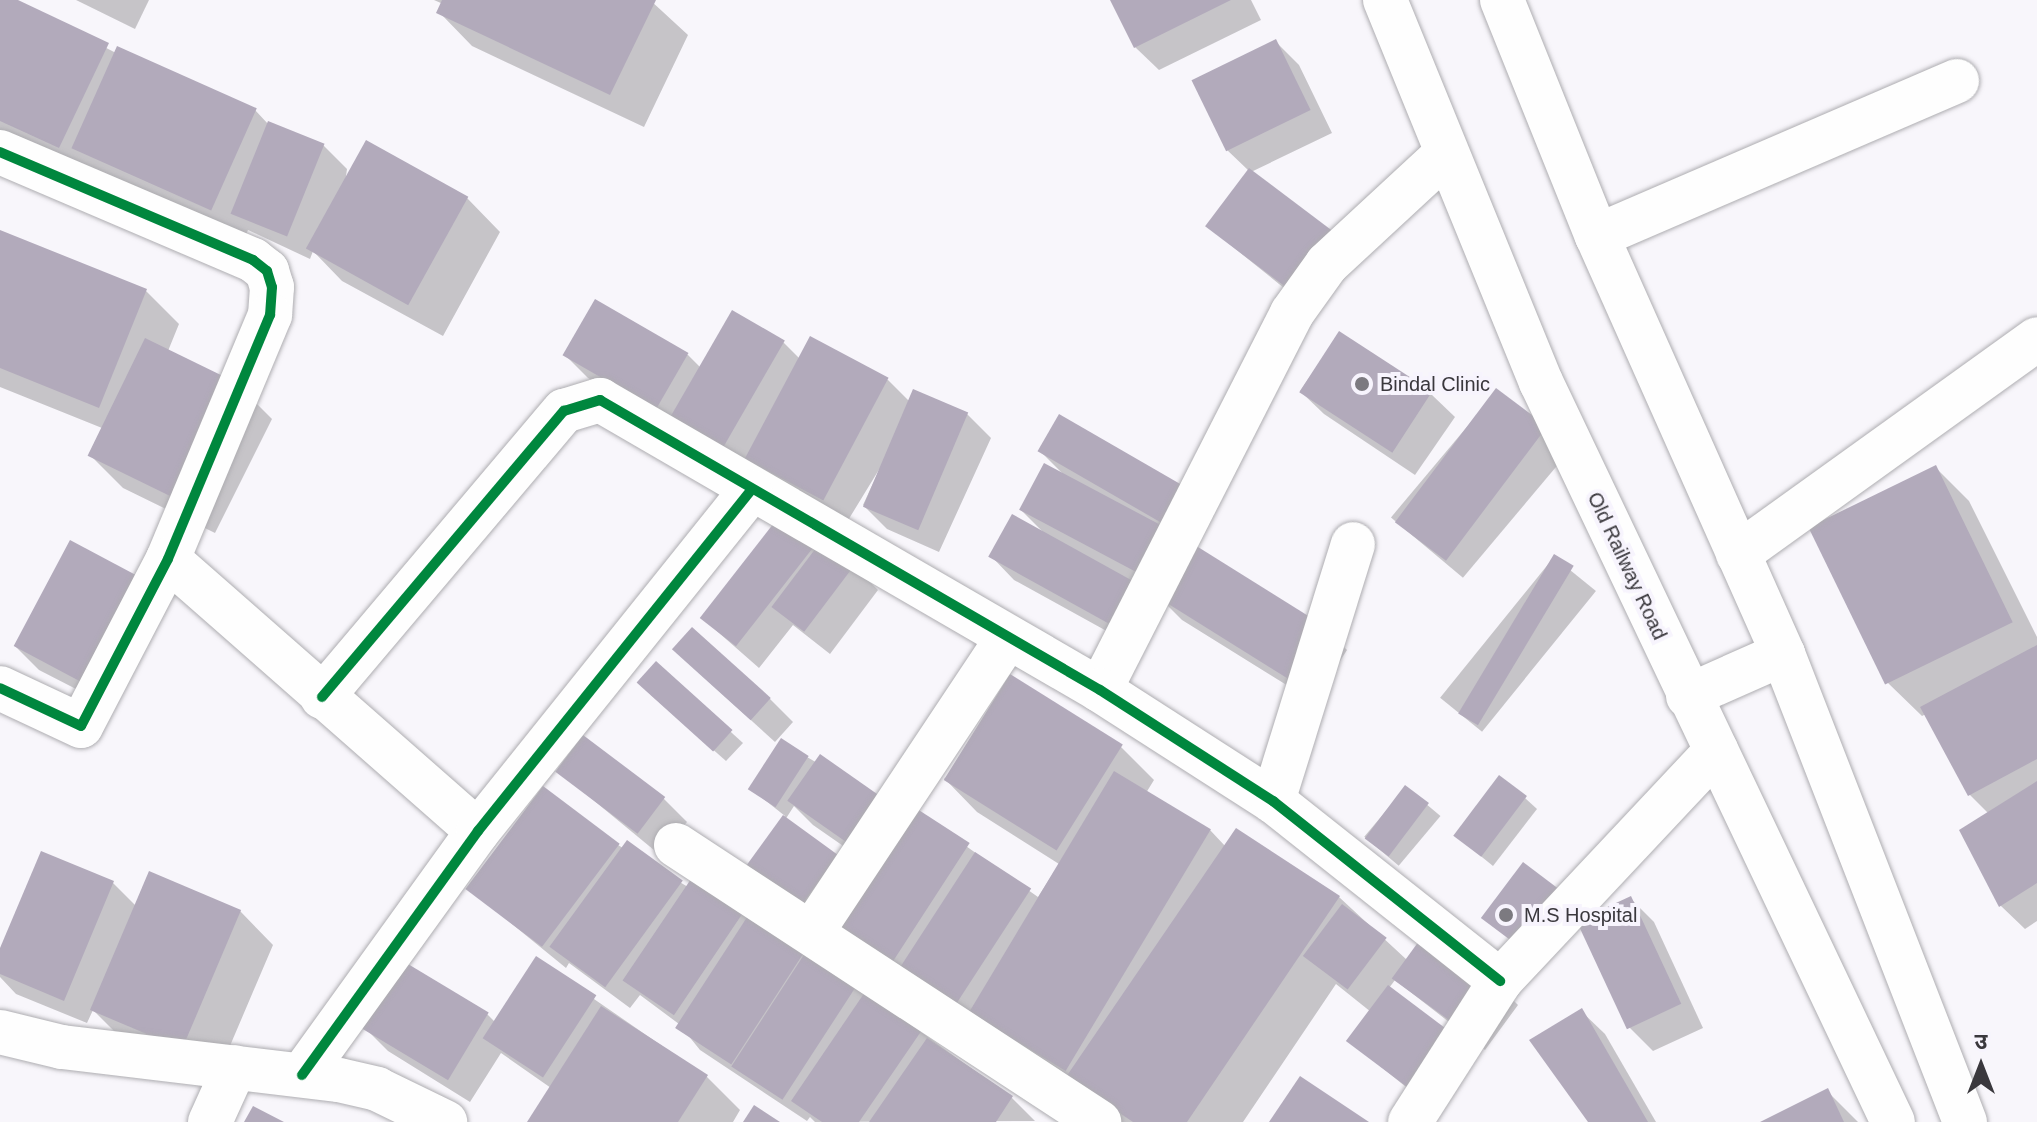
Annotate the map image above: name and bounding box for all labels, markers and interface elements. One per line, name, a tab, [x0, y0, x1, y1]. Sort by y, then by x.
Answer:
place label: Bindal Clinic	[1380, 372, 1490, 396]
marker: Bindal Clinic	[1351, 373, 1373, 395]
street label: Old Railway Road	[1582, 488, 1672, 644]
place label: M.S Hospital	[1524, 903, 1637, 927]
marker: M.S Hospital	[1495, 904, 1517, 926]
north arrow	[1941, 1026, 2021, 1106]
text: उ	[1975, 1029, 1987, 1054]

